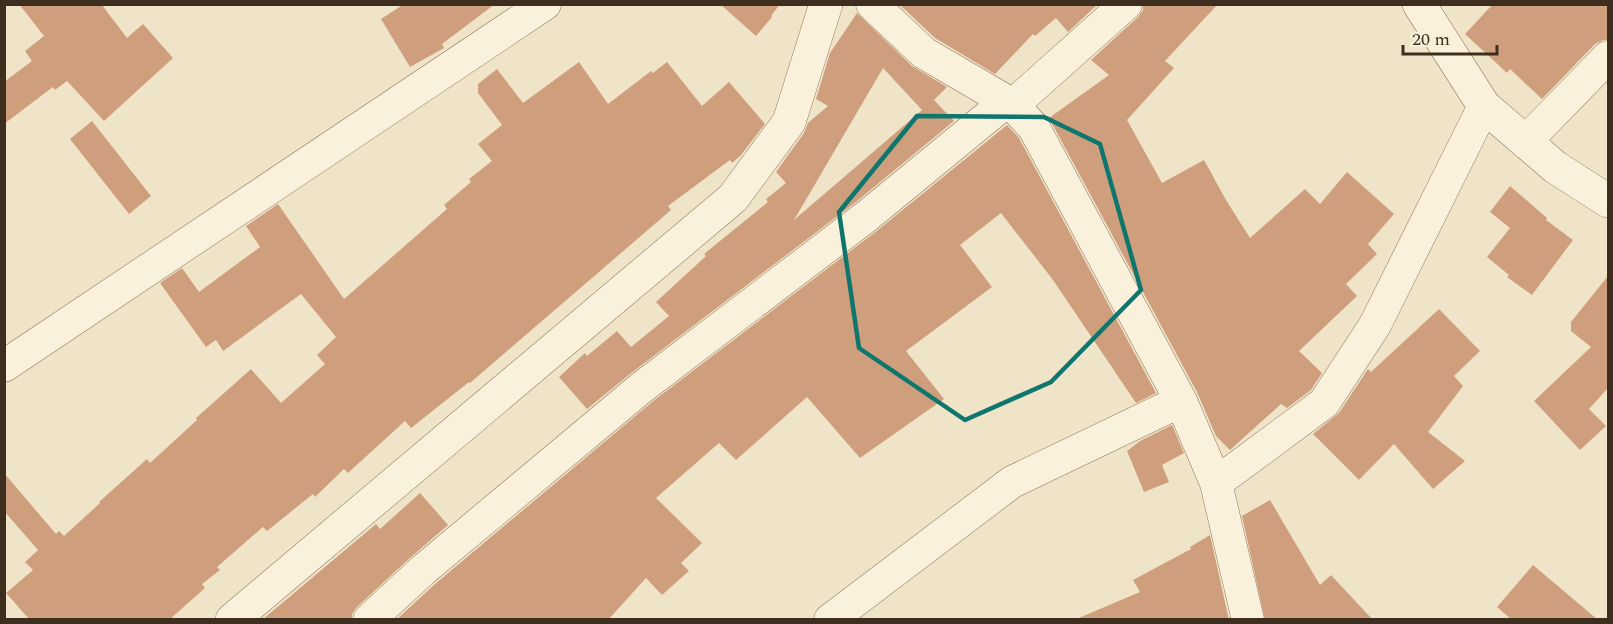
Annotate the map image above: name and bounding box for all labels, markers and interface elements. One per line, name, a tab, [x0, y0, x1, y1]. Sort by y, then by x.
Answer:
scale bar	[1403, 18, 1498, 56]
text: 20 m	[1412, 26, 1450, 53]

